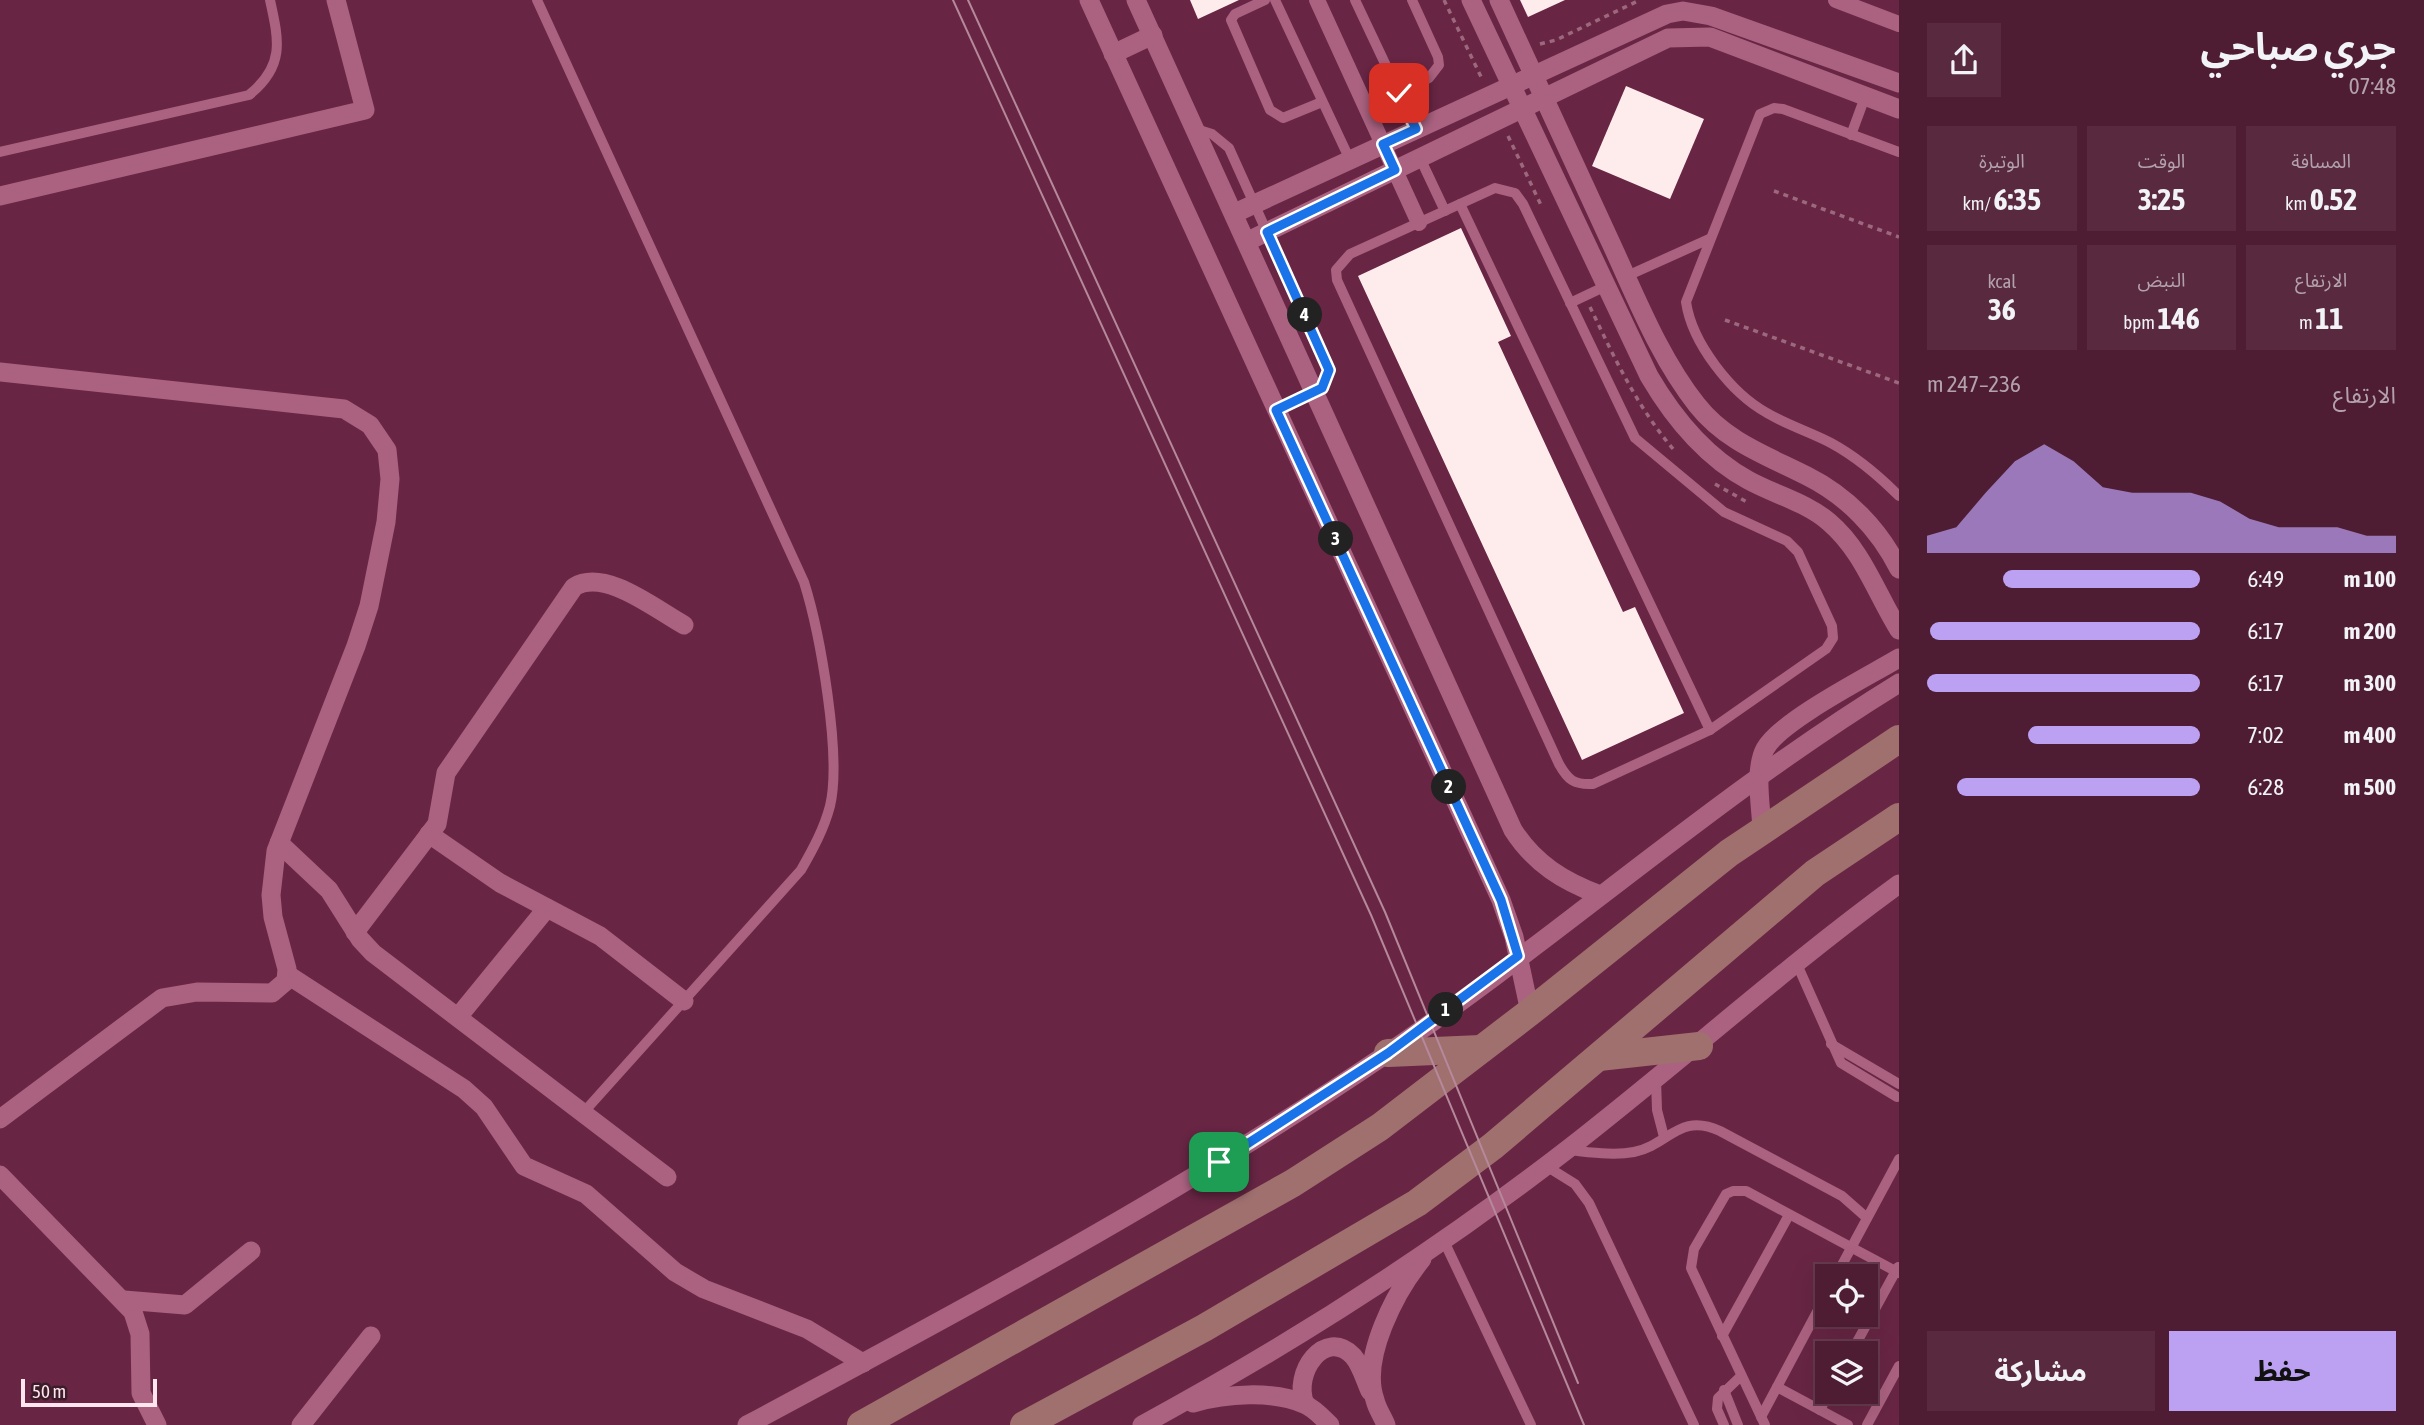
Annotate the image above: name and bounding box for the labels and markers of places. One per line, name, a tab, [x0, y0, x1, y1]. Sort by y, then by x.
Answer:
pin	[1369, 63, 1429, 123]
pin: 4	[1288, 298, 1322, 332]
pin: 3	[1318, 522, 1354, 556]
pin: 2	[1432, 770, 1466, 804]
pin: 1	[1428, 992, 1464, 1028]
pin	[1189, 1132, 1249, 1192]

